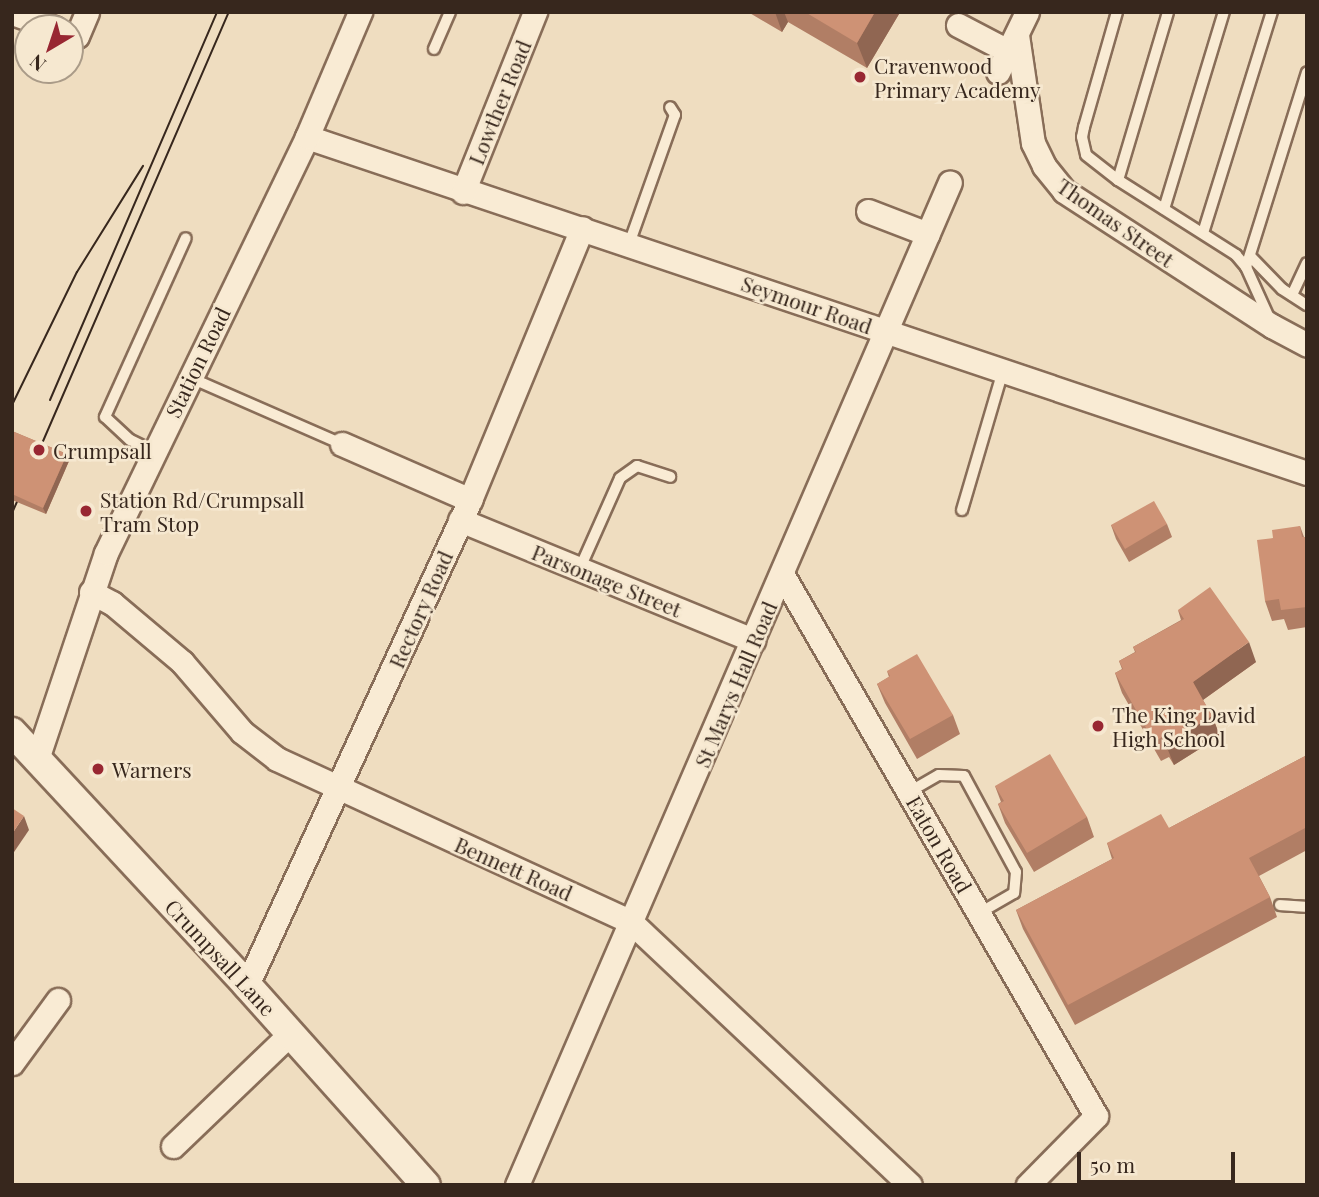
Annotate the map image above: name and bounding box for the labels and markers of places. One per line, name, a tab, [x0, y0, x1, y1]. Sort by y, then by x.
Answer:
place label: Cravenwood Primary Academy	[874, 52, 1042, 102]
marker: Cravenwood Primary Academy	[852, 69, 868, 85]
place label: Crumpsall	[53, 437, 152, 463]
marker: Crumpsall	[31, 442, 47, 458]
place label: Station Rd/Crumpsall Tram Stop	[100, 486, 304, 536]
marker: Station Rd/Crumpsall Tram Stop	[78, 503, 94, 519]
place label: The King David High School	[1112, 701, 1256, 751]
marker: The King David High School	[1090, 718, 1106, 734]
place label: Warners	[112, 756, 192, 782]
marker: Warners	[90, 761, 106, 777]

